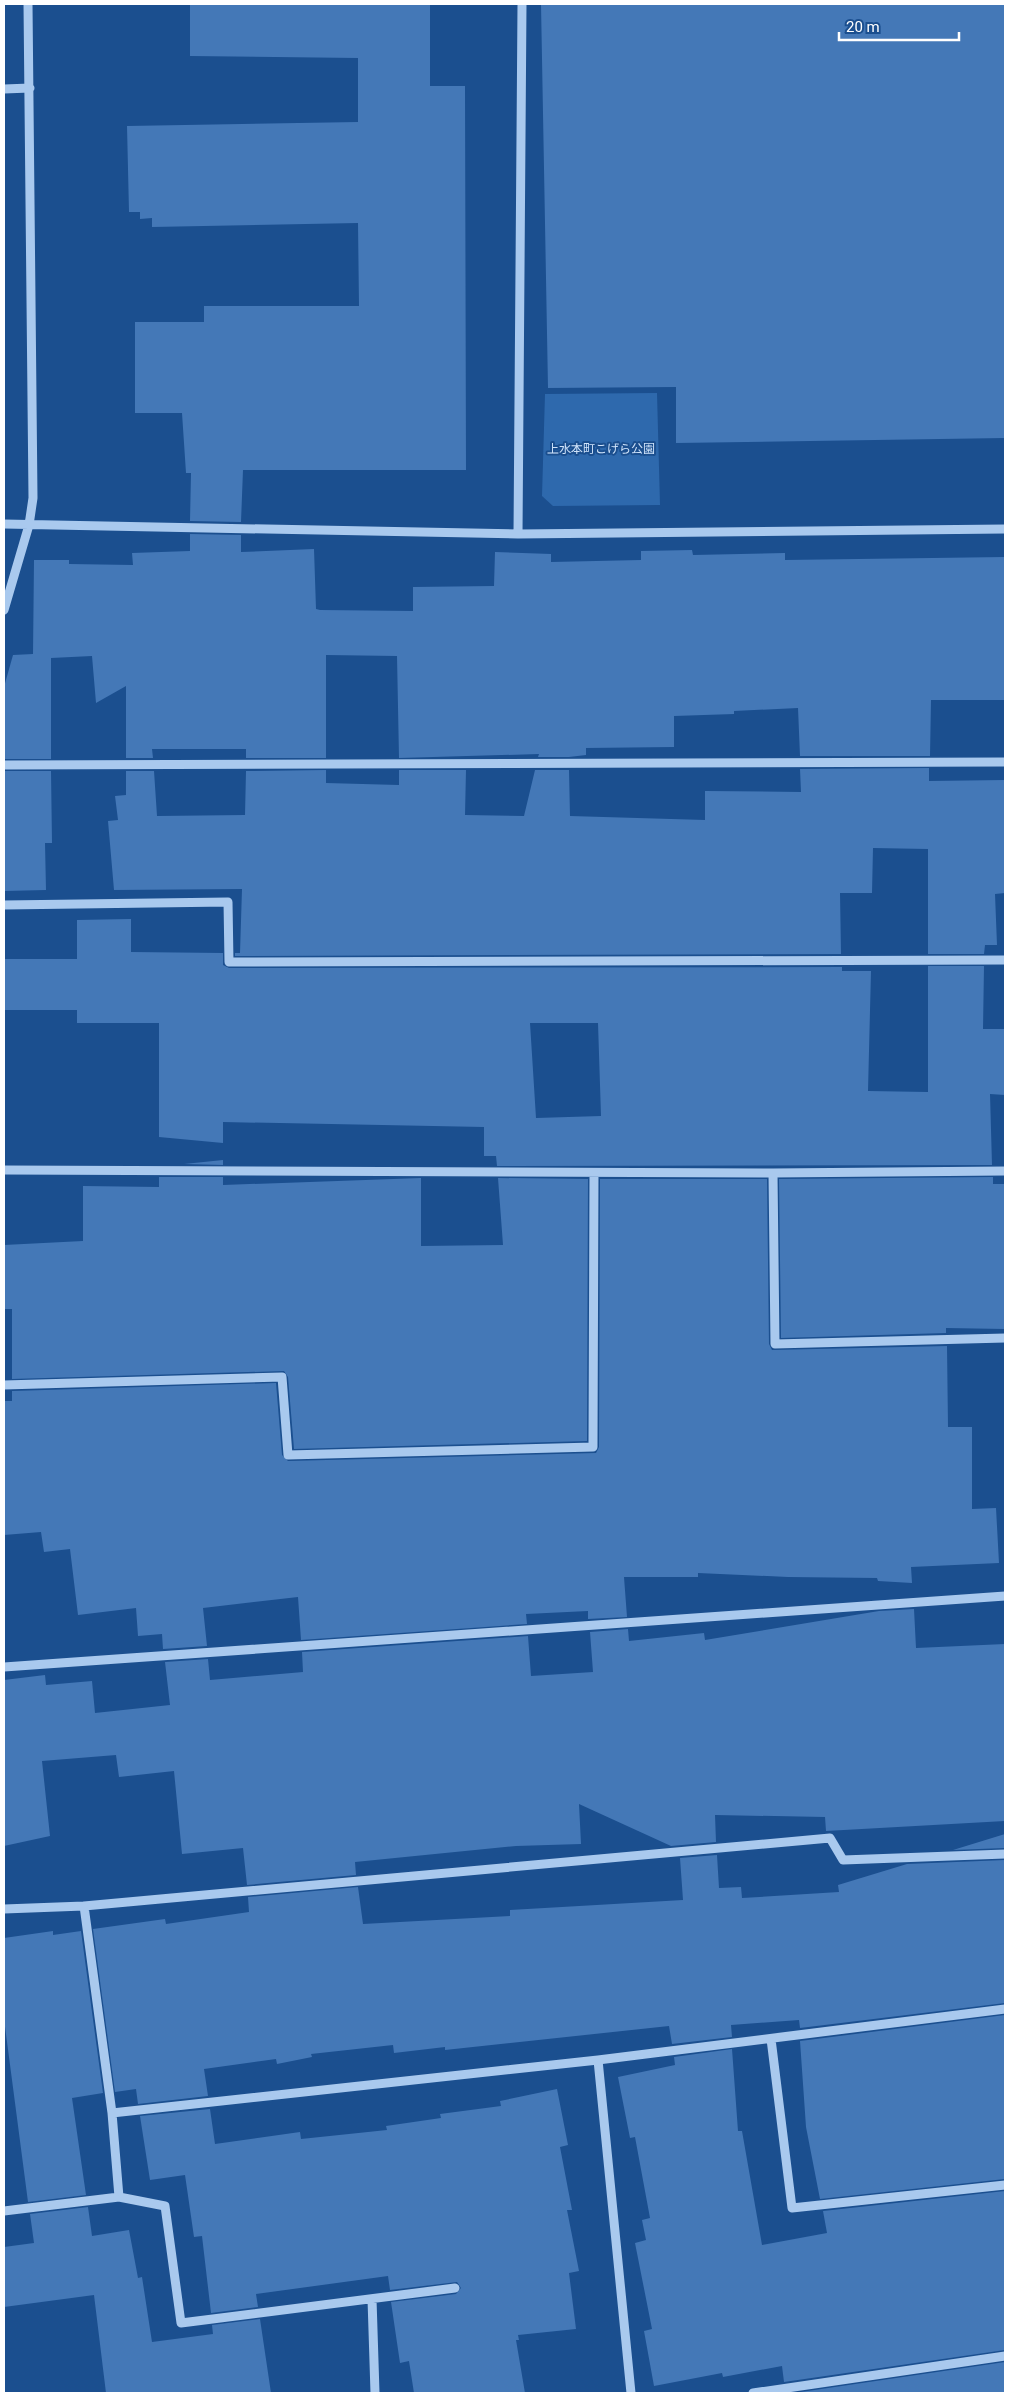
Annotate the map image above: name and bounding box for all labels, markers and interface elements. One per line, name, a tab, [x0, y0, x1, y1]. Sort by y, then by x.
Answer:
scale bar	[839, 10, 959, 42]
text: 20 m	[846, 18, 880, 36]
park label: 上水本町こげら公園	[547, 442, 655, 456]

